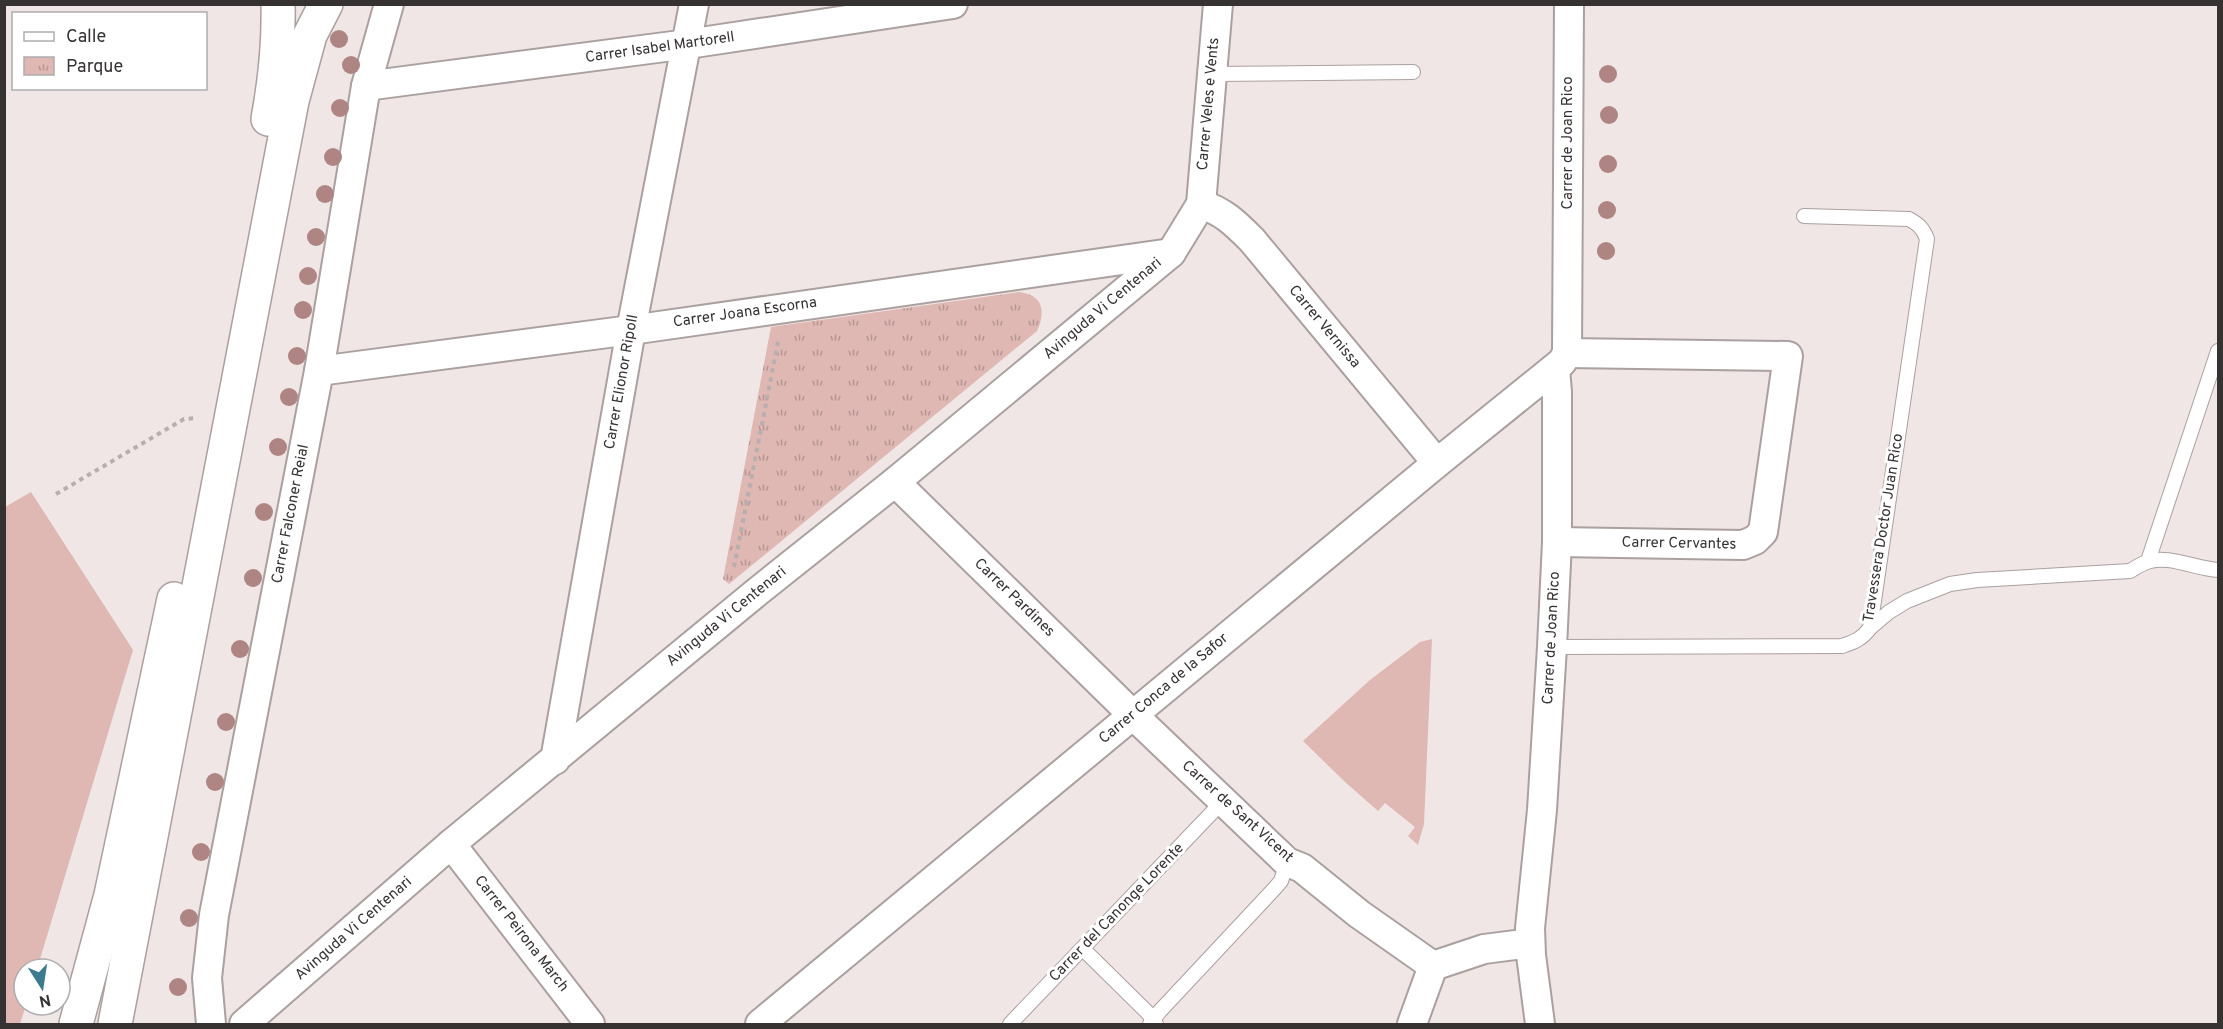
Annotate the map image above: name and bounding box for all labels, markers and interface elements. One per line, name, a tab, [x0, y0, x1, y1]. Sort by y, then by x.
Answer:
legend	[12, 12, 207, 90]
text: Calle	[66, 26, 106, 49]
street label: Carrer Isabel Martorell	[584, 28, 736, 68]
street label: Carrer Veles e Vents	[1194, 37, 1224, 171]
text: Parque	[66, 56, 123, 79]
street label: Carrer de Joan Rico	[1559, 76, 1578, 210]
street label: Avinguda Vi Centenari	[1040, 254, 1166, 364]
street label: Carrer Vernissa	[1284, 282, 1364, 372]
street label: Carrer Joana Escorna	[672, 293, 818, 333]
street label: Carrer Elionor Ripoll	[601, 313, 643, 451]
street label: Travessera Doctor Juan Rico	[1860, 432, 1908, 624]
street label: Carrer Falconer Reial	[268, 443, 314, 585]
street label: Carrer Cervantes	[1621, 534, 1737, 554]
street label: Carrer Pardines	[970, 555, 1058, 641]
street label: Avinguda Vi Centenari	[663, 563, 791, 671]
street label: Carrer de Joan Rico	[1539, 571, 1565, 705]
street label: Carrer Conca de la Safor	[1095, 629, 1233, 749]
street label: Carrer de Sant Vicent	[1177, 757, 1297, 867]
street label: Carrer del Canonge Lorente	[1046, 839, 1188, 987]
street label: Carrer Peirona March	[470, 872, 572, 996]
street label: Avinguda Vi Centenari	[292, 873, 416, 985]
north arrow	[12, 957, 72, 1017]
text: N	[37, 989, 52, 1011]

